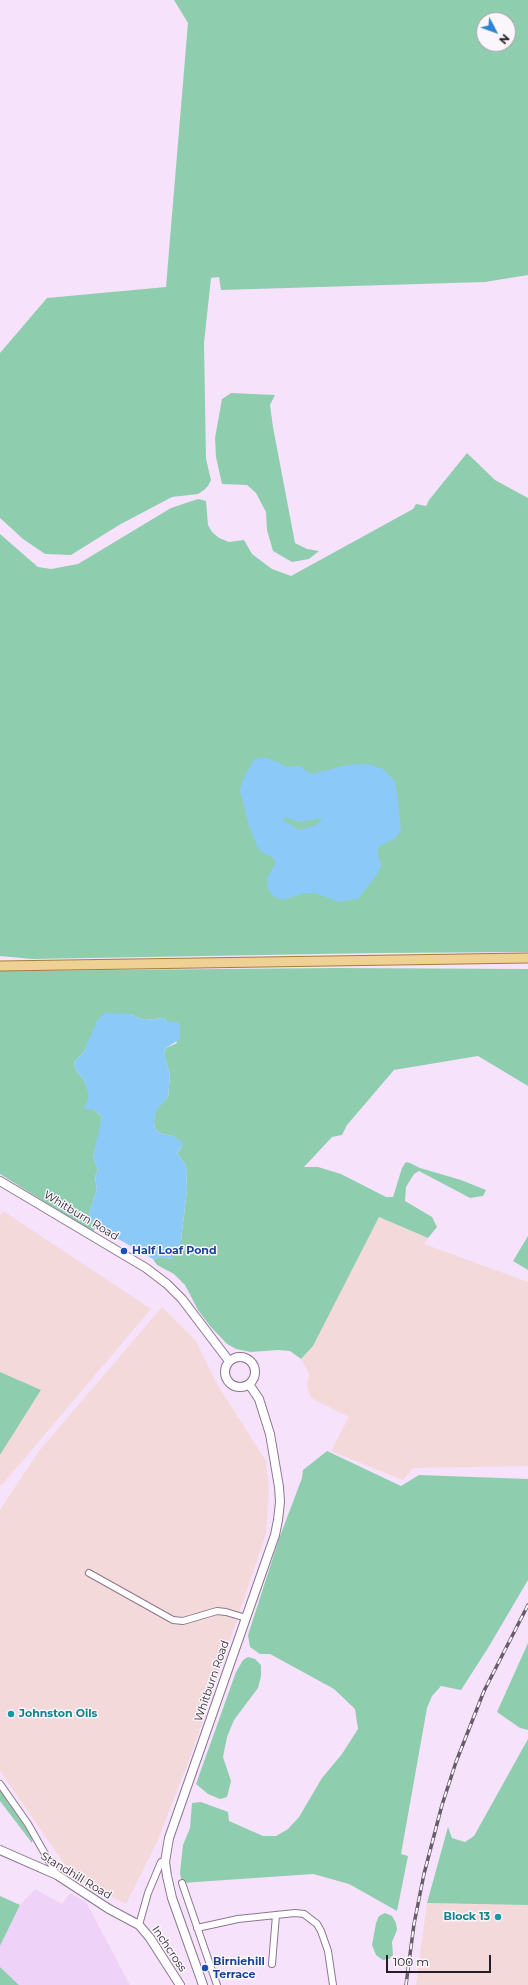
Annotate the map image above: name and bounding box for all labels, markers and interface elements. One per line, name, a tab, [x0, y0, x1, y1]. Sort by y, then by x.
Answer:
north arrow	[476, 12, 516, 52]
text: N	[496, 31, 513, 47]
street label: Whitburn Road	[41, 1188, 121, 1244]
place label: Half Loaf Pond	[132, 1244, 217, 1258]
marker: Half Loaf Pond	[119, 1246, 129, 1256]
street label: Whitburn Road	[192, 1639, 232, 1723]
place label: Johnston Oils	[19, 1707, 97, 1721]
marker: Johnston Oils	[6, 1709, 16, 1719]
street label: Standhill Road	[38, 1850, 114, 1902]
place label: Block 13	[443, 1910, 490, 1924]
marker: Block 13	[493, 1912, 503, 1922]
street label: Inchcross	[149, 1924, 189, 1974]
scale bar	[388, 1947, 493, 1973]
text: 100 m	[393, 1954, 429, 1969]
place label: Birniehill Terrace	[213, 1955, 265, 1981]
marker: Birniehill Terrace	[200, 1963, 210, 1973]

